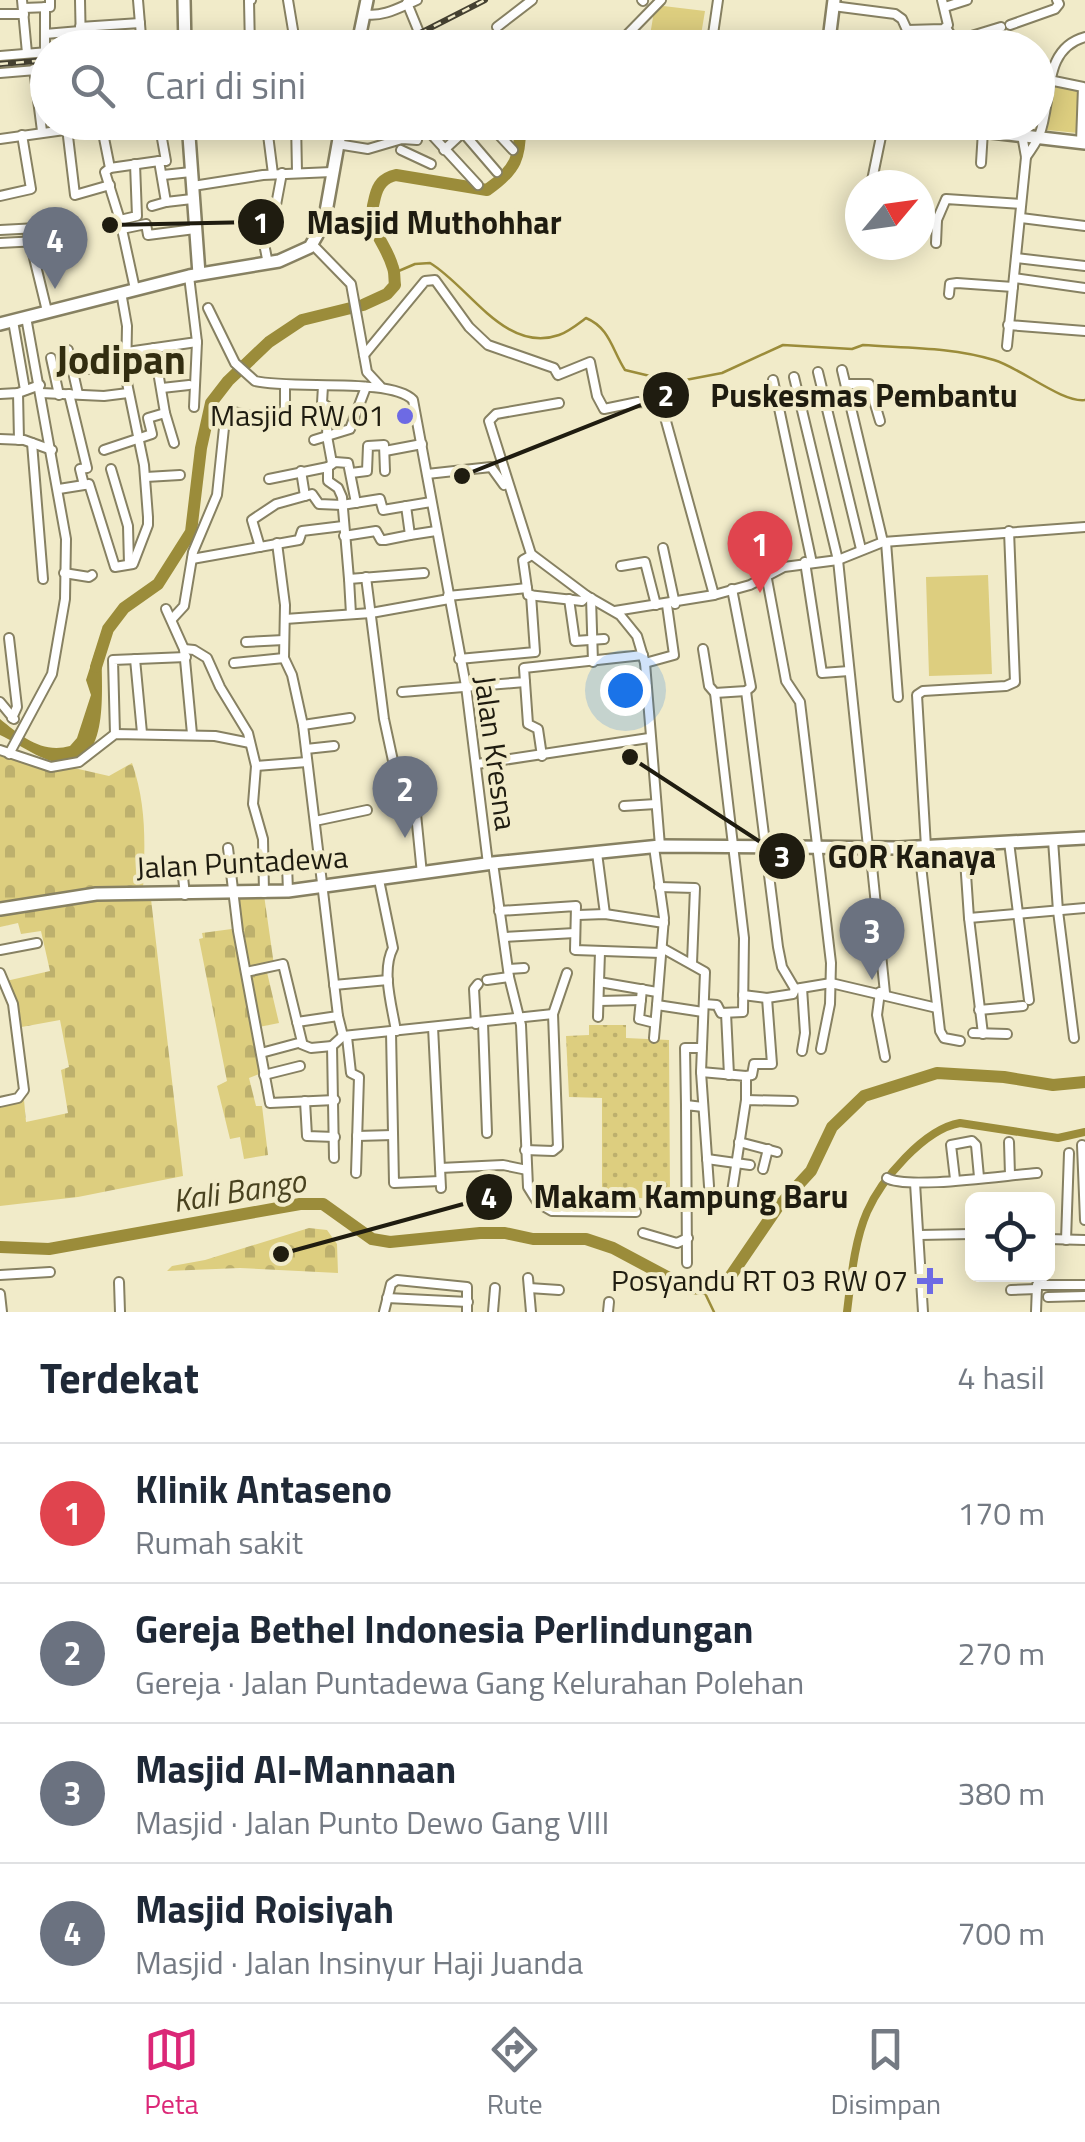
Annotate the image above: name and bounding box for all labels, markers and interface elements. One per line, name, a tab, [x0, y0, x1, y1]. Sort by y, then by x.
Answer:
search box	[30, 30, 1055, 140]
text: Cari di sini	[145, 56, 306, 114]
icon: search	[65, 58, 120, 113]
north arrow	[845, 170, 935, 260]
callout: Masjid Muthohhar	[236, 191, 582, 253]
text: Masjid Muthohhar	[306, 198, 562, 246]
text: 1	[253, 199, 269, 245]
pin: 4	[22, 206, 88, 289]
district label: Jodipan	[56, 329, 186, 390]
callout: Puskesmas Pembantu	[641, 364, 1038, 426]
text: Puskesmas Pembantu	[710, 371, 1018, 419]
text: 2	[658, 372, 674, 418]
place label: Masjid RW 01	[210, 392, 385, 438]
marker: Masjid RW 01	[394, 405, 416, 427]
pin: 1	[728, 510, 792, 593]
your location	[600, 665, 651, 716]
street label: Jalan Kresna	[462, 673, 530, 833]
pin: 2	[372, 756, 438, 838]
callout: GOR Kanaya	[757, 825, 1016, 887]
text: GOR Kanaya	[828, 832, 996, 880]
street label: Jalan Puntadewa	[135, 833, 349, 891]
text: 3	[774, 833, 790, 879]
pin: 3	[840, 898, 904, 980]
water label: Kali Bango	[169, 1156, 310, 1224]
callout: Makam Kampung Baru	[464, 1166, 869, 1228]
text: Makam Kampung Baru	[534, 1172, 848, 1220]
text: 4	[481, 1174, 497, 1220]
map controls	[965, 1192, 1055, 1282]
button: locate	[965, 1192, 1055, 1282]
place label: Posyandu RT 03 RW 07	[611, 1257, 908, 1303]
marker: Posyandu RT 03 RW 07	[917, 1268, 943, 1294]
text: Terdekat	[40, 1345, 199, 1409]
text: 4 hasil	[958, 1353, 1045, 1401]
text: Klinik Antaseno	[135, 1460, 392, 1518]
text: 1	[64, 1489, 81, 1537]
text: 170 m	[957, 1489, 1045, 1537]
text: Rumah sakit	[135, 1518, 303, 1566]
text: Gereja Bethel Indonesia Perlindungan	[135, 1600, 754, 1658]
text: 2	[64, 1629, 81, 1677]
text: 270 m	[957, 1629, 1045, 1677]
text: Gereja · Jalan Puntadewa Gang Kelurahan Polehan	[135, 1658, 804, 1706]
text: Masjid Al-Mannaan	[135, 1740, 456, 1798]
text: 3	[64, 1769, 81, 1817]
text: 380 m	[957, 1769, 1045, 1817]
text: Masjid · Jalan Punto Dewo Gang VIII	[135, 1798, 609, 1846]
text: Masjid Roisiyah	[135, 1880, 394, 1938]
text: 4	[64, 1909, 81, 1957]
text: 700 m	[957, 1909, 1045, 1957]
text: Masjid · Jalan Insinyur Haji Juanda	[135, 1938, 583, 1986]
tab: Peta	[144, 2022, 199, 2125]
tab: Rute	[487, 2022, 543, 2125]
tab: Disimpan	[831, 2022, 941, 2125]

